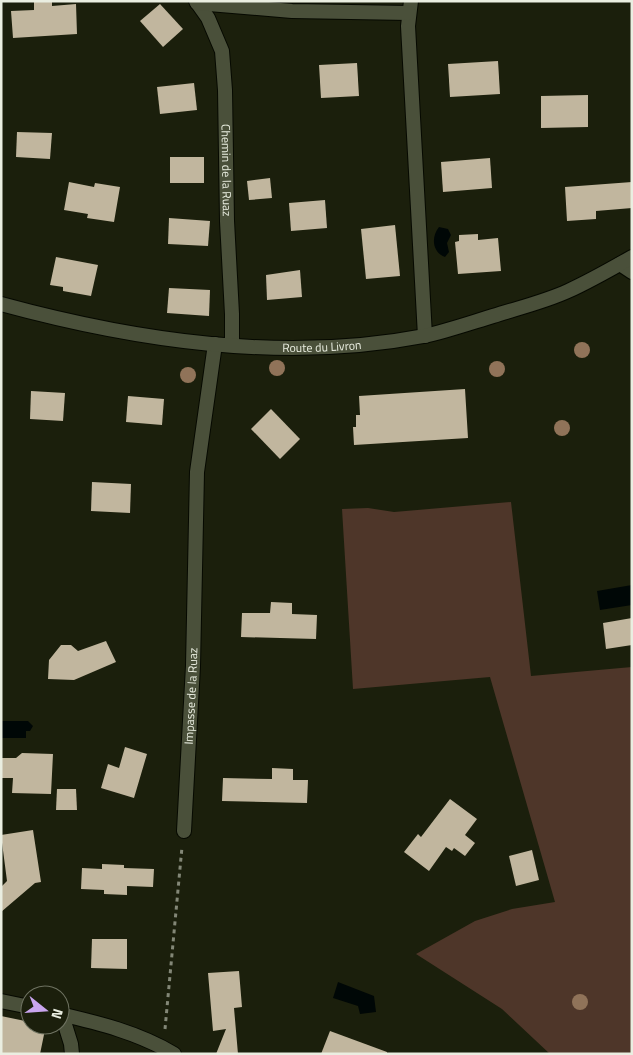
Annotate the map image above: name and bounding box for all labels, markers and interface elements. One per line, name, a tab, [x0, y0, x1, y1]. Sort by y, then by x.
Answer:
street label: Chemin de la Ruaz	[217, 124, 237, 217]
street label: Route du Livron	[282, 335, 362, 357]
street label: Impasse de la Ruaz	[179, 648, 202, 745]
north arrow	[20, 985, 70, 1035]
text: N	[46, 1006, 69, 1022]

